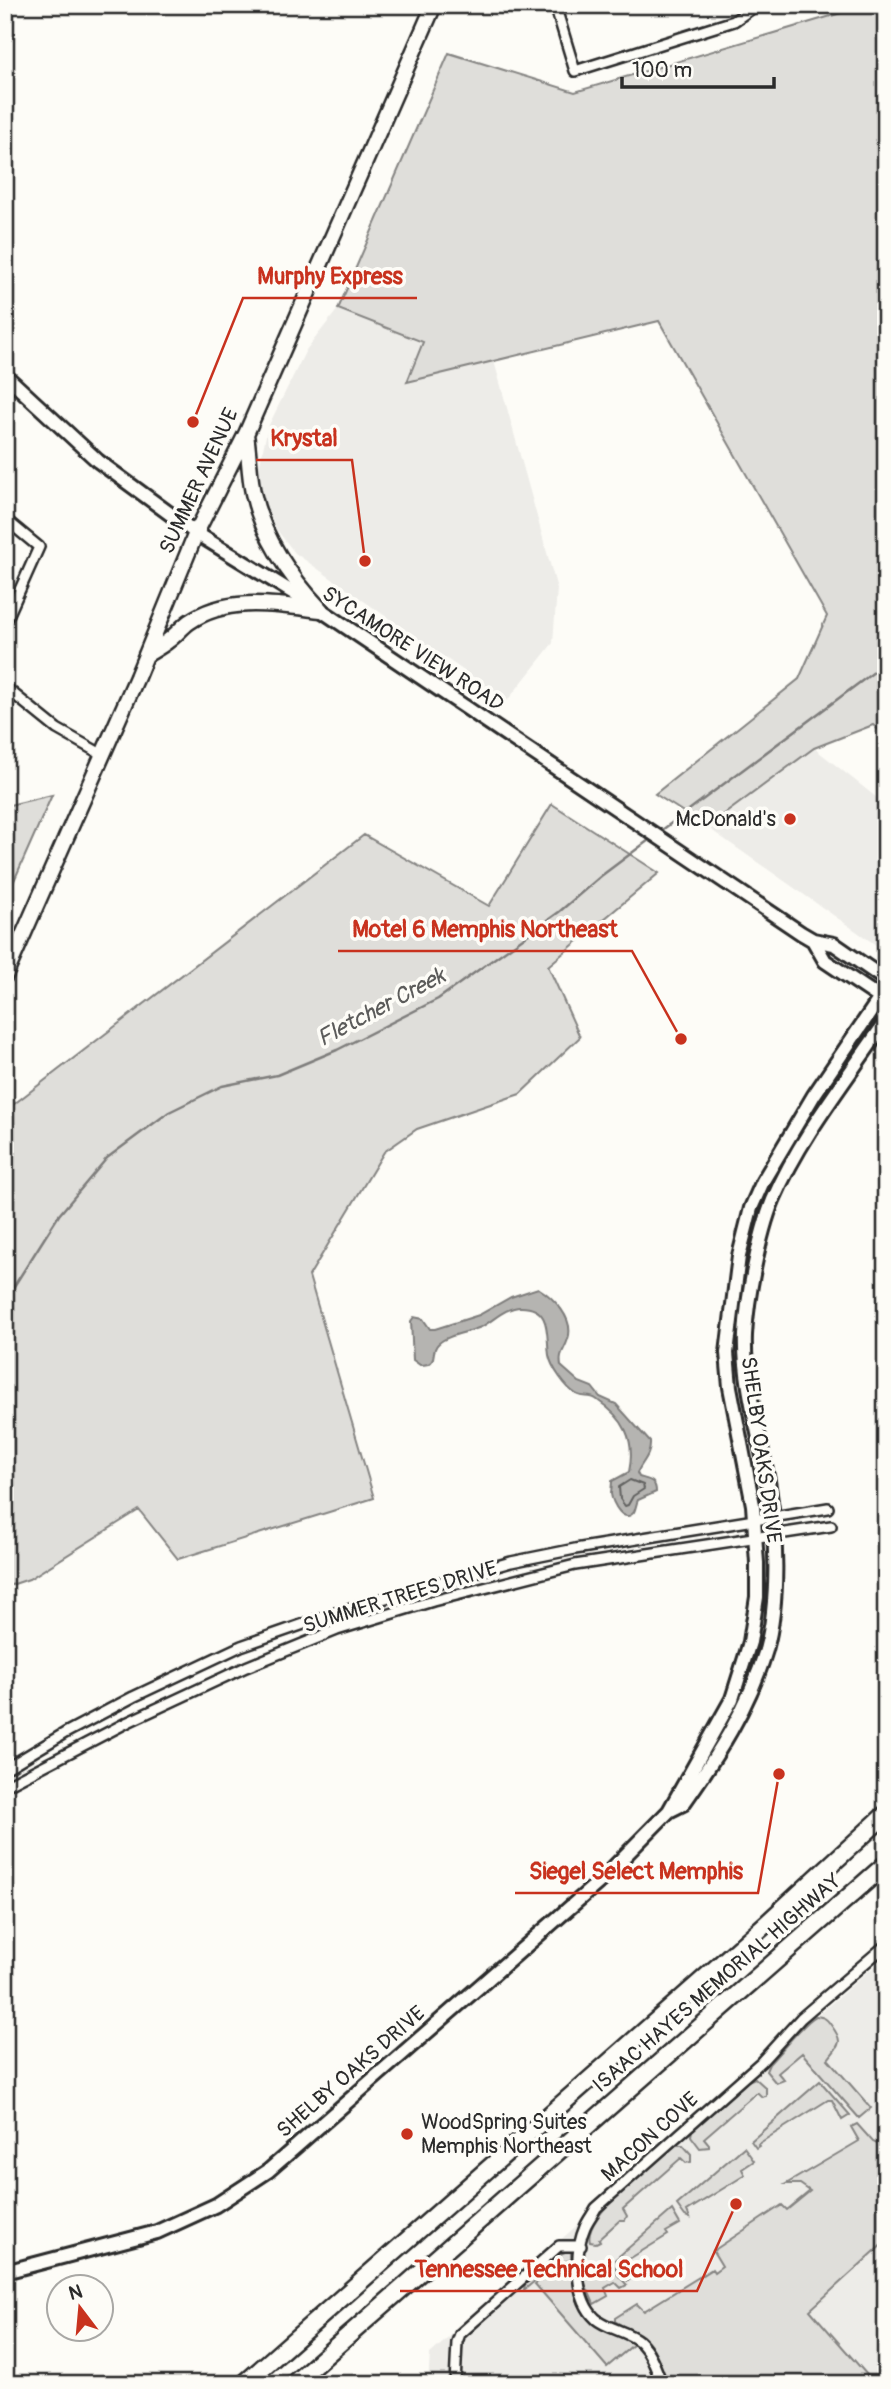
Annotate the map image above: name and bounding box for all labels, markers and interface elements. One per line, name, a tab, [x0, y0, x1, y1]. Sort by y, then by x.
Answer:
scale bar	[622, 46, 774, 90]
text: 100 m	[632, 57, 692, 84]
callout: Murphy Express	[243, 254, 417, 298]
text: Murphy Express	[257, 262, 404, 291]
street label: SUMMER AVENUE	[153, 404, 245, 558]
callout: Krystal	[256, 416, 352, 460]
text: Krystal	[270, 424, 338, 453]
street label: SYCAMORE VIEW ROAD	[317, 580, 509, 718]
place label: McDonald's	[675, 806, 777, 833]
marker: McDonald's	[782, 811, 798, 827]
callout: Motel 6 Memphis Northeast	[338, 907, 632, 951]
text: Motel 6 Memphis Northeast	[352, 915, 618, 944]
water label: Fletcher Creek	[312, 960, 452, 1053]
street label: SHELBY OAKS DRIVE	[735, 1355, 787, 1545]
street label: SUMMER TREES DRIVE	[300, 1555, 500, 1639]
callout: Siegel Select Memphis	[515, 1849, 758, 1893]
text: Siegel Select Memphis	[529, 1857, 744, 1886]
street label: ISAAC HAYES MEMORIAL HIGHWAY	[587, 1868, 847, 2098]
street label: SHELBY OAKS DRIVE	[271, 2000, 431, 2144]
street label: MACON COVE	[596, 2086, 704, 2188]
place label: WoodSpring Suites Memphis Northeast	[421, 2109, 592, 2160]
marker: WoodSpring Suites Memphis Northeast	[399, 2126, 415, 2142]
callout: Tennessee Technical School	[400, 2247, 697, 2291]
text: Tennessee Technical School	[413, 2255, 684, 2284]
north arrow	[46, 2274, 116, 2344]
text: N	[66, 2279, 85, 2306]

